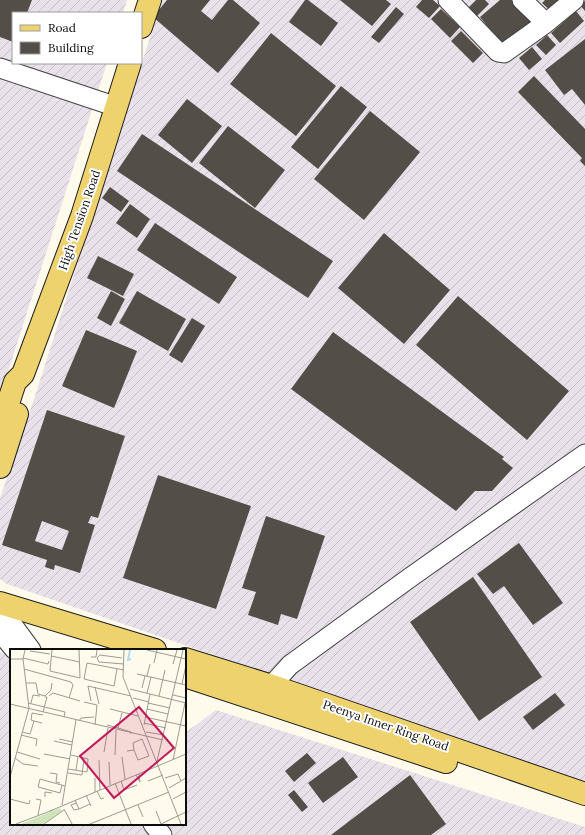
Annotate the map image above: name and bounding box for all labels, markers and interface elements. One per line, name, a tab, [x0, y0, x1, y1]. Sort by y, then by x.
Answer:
legend	[12, 12, 142, 64]
text: Road	[48, 20, 76, 35]
text: Building	[48, 40, 94, 55]
street label: High Tension Road	[55, 168, 103, 272]
inset map	[10, 649, 186, 825]
street label: Peenya Inner Ring Road	[321, 696, 451, 754]

